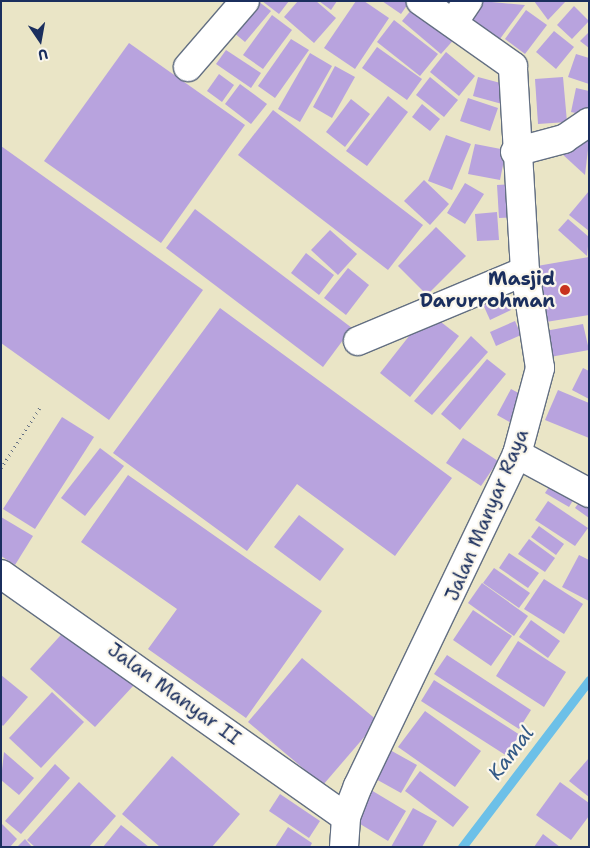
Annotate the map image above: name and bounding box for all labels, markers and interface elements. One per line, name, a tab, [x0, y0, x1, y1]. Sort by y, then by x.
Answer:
north arrow	[15, 15, 65, 65]
text: U	[37, 45, 50, 64]
place label: Masjid Darurrohman	[420, 268, 555, 312]
marker: Masjid Darurrohman	[559, 284, 571, 296]
street label: Jalan Manyar Raya	[440, 426, 534, 604]
street label: Jalan Manyar II	[103, 638, 245, 750]
water label: Kamal	[483, 721, 539, 785]

